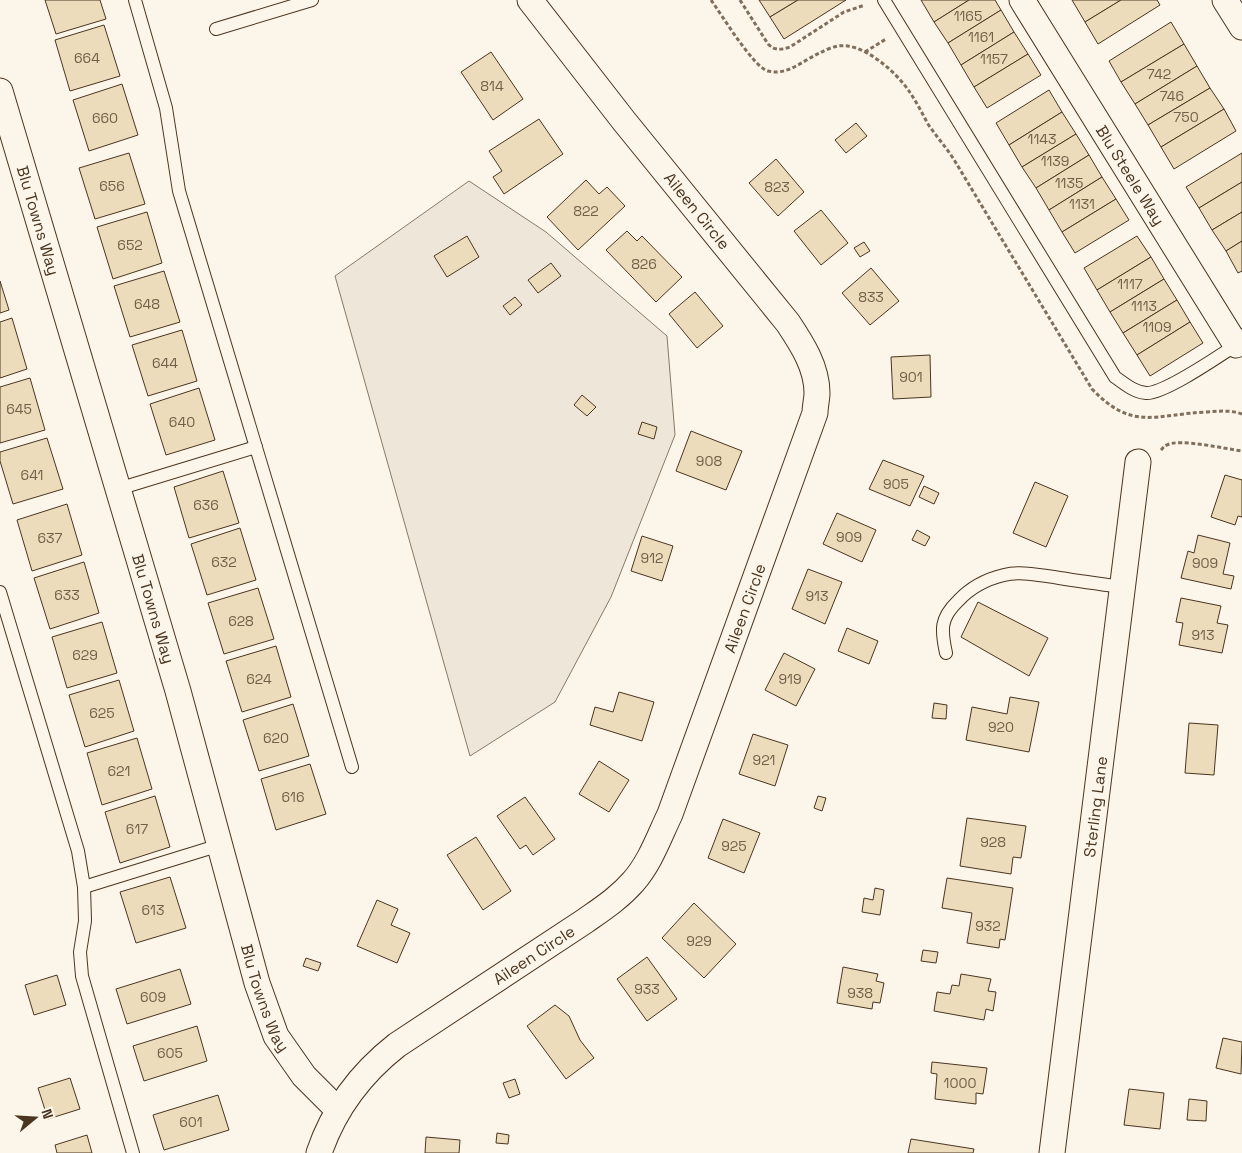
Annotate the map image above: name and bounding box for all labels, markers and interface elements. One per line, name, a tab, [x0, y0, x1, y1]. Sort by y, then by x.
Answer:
house number: 1165	[954, 7, 982, 25]
house number: 1161	[968, 28, 994, 46]
house number: 664	[74, 49, 100, 67]
house number: 1157	[980, 50, 1008, 68]
house number: 742	[1147, 65, 1171, 83]
house number: 814	[480, 77, 504, 95]
house number: 746	[1160, 87, 1184, 105]
house number: 750	[1173, 108, 1199, 126]
house number: 660	[92, 109, 118, 127]
street label: Blu Steele Way	[1092, 121, 1170, 229]
house number: 1143	[1028, 130, 1056, 148]
house number: 1139	[1041, 152, 1069, 170]
street label: Blu Towns Way	[12, 163, 65, 278]
street label: Aileen Circle	[659, 168, 735, 254]
house number: 1135	[1055, 174, 1083, 192]
house number: 656	[99, 177, 125, 195]
house number: 823	[764, 178, 790, 196]
house number: 1131	[1069, 195, 1095, 213]
house number: 822	[573, 202, 599, 220]
house number: 652	[117, 236, 143, 254]
house number: 826	[631, 255, 657, 273]
house number: 1117	[1117, 275, 1143, 293]
house number: 833	[858, 288, 884, 306]
house number: 648	[134, 295, 160, 313]
house number: 1113	[1131, 297, 1157, 315]
house number: 1109	[1142, 318, 1172, 336]
house number: 644	[152, 354, 178, 372]
house number: 901	[899, 368, 923, 386]
house number: 645	[6, 400, 32, 418]
house number: 640	[169, 413, 195, 431]
house number: 908	[696, 452, 722, 470]
house number: 641	[21, 466, 43, 484]
house number: 905	[883, 475, 909, 493]
house number: 636	[193, 496, 219, 514]
house number: 909	[836, 528, 862, 546]
house number: 637	[38, 529, 63, 547]
house number: 912	[641, 549, 663, 567]
street label: Blu Towns Way	[127, 551, 180, 666]
house number: 632	[211, 553, 237, 571]
house number: 909	[1192, 554, 1218, 572]
street label: Aileen Circle	[719, 560, 770, 656]
house number: 633	[54, 586, 80, 604]
house number: 913	[806, 587, 828, 605]
house number: 628	[228, 612, 254, 630]
house number: 913	[1192, 626, 1214, 644]
house number: 629	[72, 646, 98, 664]
house number: 624	[246, 670, 272, 688]
house number: 919	[779, 670, 802, 688]
house number: 625	[89, 704, 115, 722]
house number: 920	[988, 718, 1014, 736]
house number: 620	[263, 729, 289, 747]
house number: 921	[753, 751, 775, 769]
street label: Sterling Lane	[1078, 755, 1112, 858]
house number: 621	[108, 762, 130, 780]
house number: 616	[282, 788, 304, 806]
house number: 617	[126, 820, 148, 838]
house number: 928	[980, 833, 1006, 851]
house number: 925	[721, 837, 747, 855]
house number: 613	[142, 901, 164, 919]
house number: 932	[975, 917, 1001, 935]
street label: Aileen Circle	[489, 920, 579, 989]
house number: 929	[686, 932, 712, 950]
street label: Blu Towns Way	[236, 942, 294, 1056]
house number: 933	[634, 980, 660, 998]
house number: 938	[847, 984, 873, 1002]
house number: 609	[140, 988, 166, 1006]
house number: 605	[157, 1044, 183, 1062]
house number: 1000	[944, 1074, 976, 1092]
north arrow	[10, 1093, 60, 1143]
text: N	[37, 1107, 57, 1121]
house number: 601	[179, 1113, 203, 1131]

